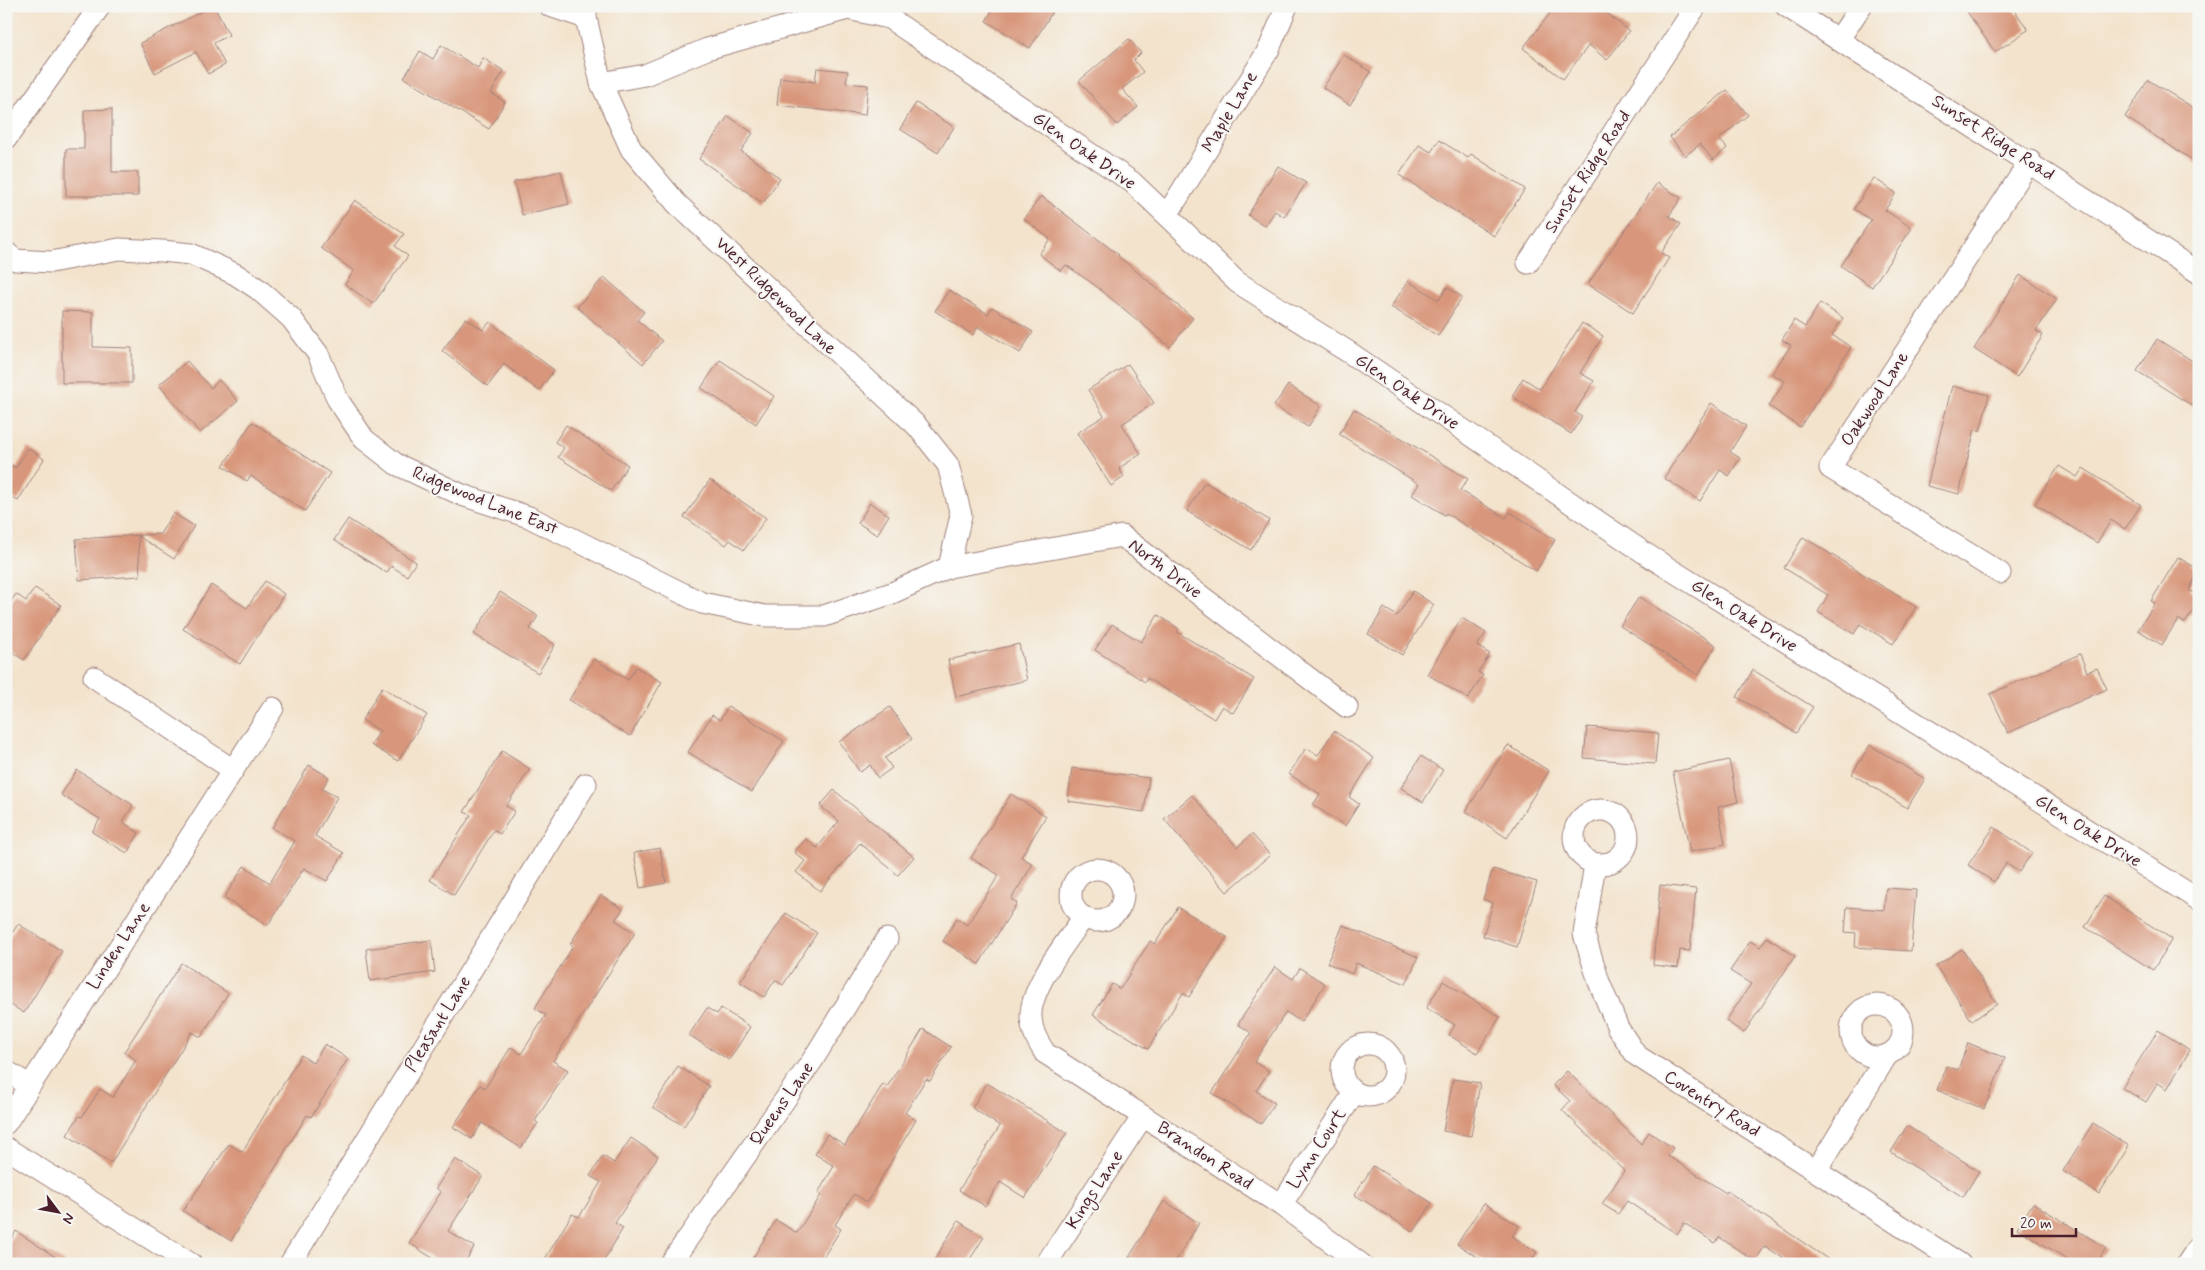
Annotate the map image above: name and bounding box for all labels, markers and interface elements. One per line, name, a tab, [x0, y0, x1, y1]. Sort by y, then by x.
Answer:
street label: Maple Lane	[1196, 67, 1264, 157]
street label: Sunset Ridge Road	[1927, 89, 2059, 187]
street label: Glen Oak Drive	[1027, 106, 1141, 196]
street label: Sunset Ridge Road	[1539, 106, 1637, 238]
street label: West Ridgewood Lane	[709, 232, 842, 361]
street label: Oakwood Lane	[1835, 347, 1915, 451]
street label: Glen Oak Drive	[1350, 348, 1464, 436]
street label: Ridgewood Lane East	[408, 461, 562, 542]
street label: North Drive	[1123, 533, 1207, 605]
street label: Glen Oak Drive	[1686, 574, 1802, 658]
street label: Glen Oak Drive	[2030, 789, 2146, 873]
street label: Linden Lane	[82, 897, 156, 995]
street label: Pleasant Lane	[399, 972, 477, 1076]
street label: Queens Lane	[744, 1057, 820, 1151]
street label: Coventry Road	[1659, 1065, 1765, 1143]
street label: Lynn Court	[1282, 1104, 1352, 1194]
street label: Brandon Road	[1153, 1116, 1257, 1196]
street label: Kings Lane	[1061, 1146, 1130, 1235]
north arrow	[32, 1188, 82, 1238]
scale bar	[2012, 1205, 2076, 1237]
text: N	[58, 1210, 78, 1227]
text: 20 m	[2020, 1214, 2052, 1234]

